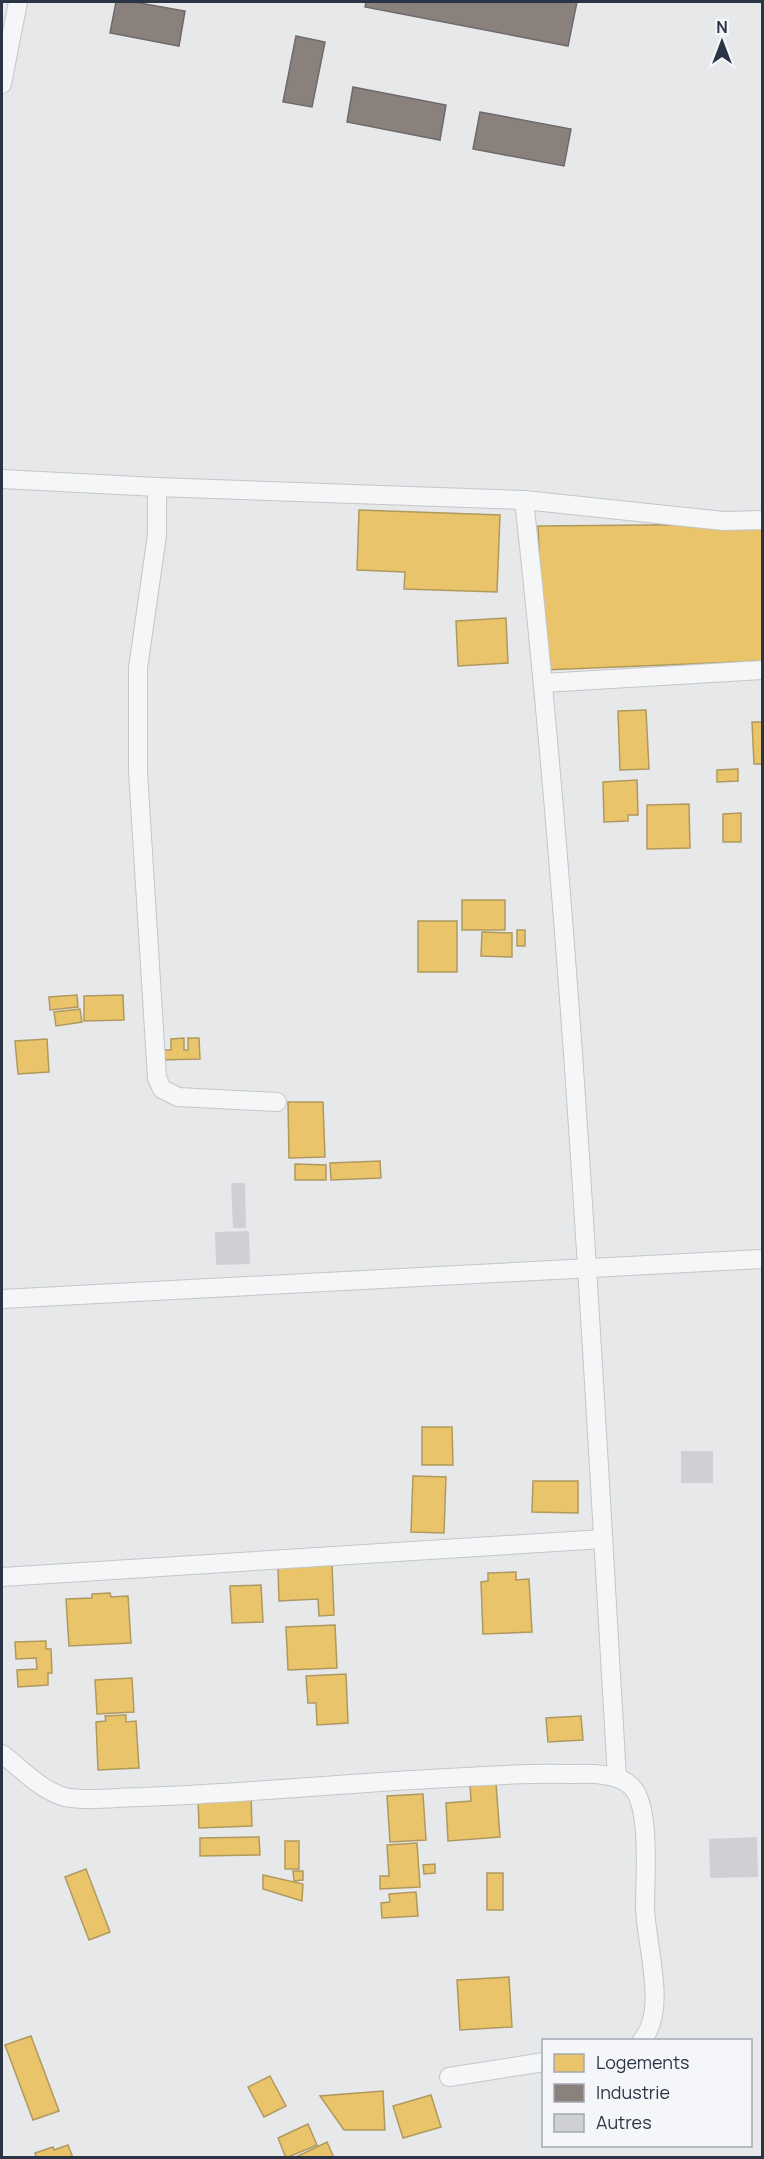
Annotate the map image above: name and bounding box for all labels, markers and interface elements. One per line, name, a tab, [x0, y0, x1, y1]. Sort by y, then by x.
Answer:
north arrow	[692, 12, 752, 72]
text: N	[716, 16, 728, 38]
legend	[542, 2039, 752, 2147]
text: Logements	[596, 2050, 690, 2074]
text: Industrie	[596, 2080, 670, 2104]
text: Autres	[596, 2110, 652, 2134]

